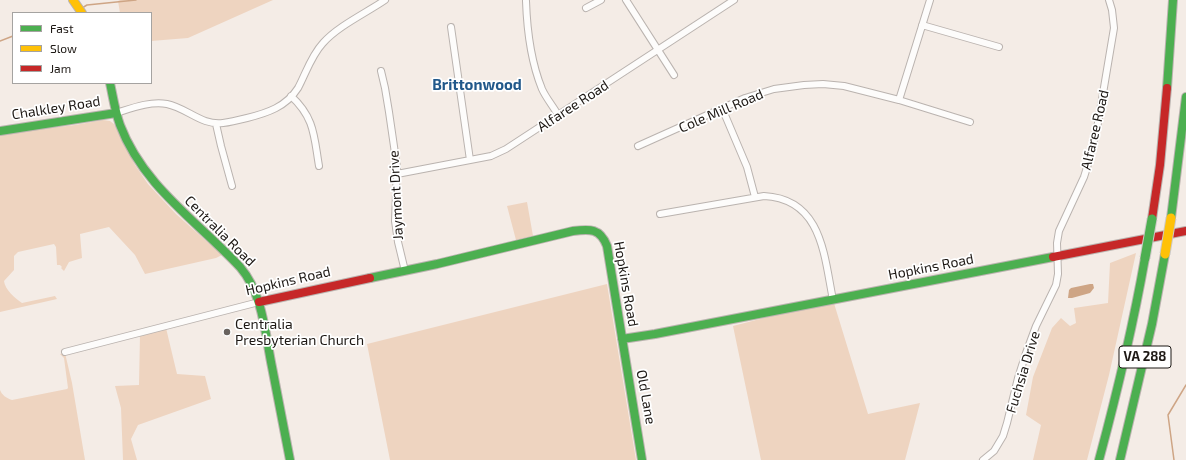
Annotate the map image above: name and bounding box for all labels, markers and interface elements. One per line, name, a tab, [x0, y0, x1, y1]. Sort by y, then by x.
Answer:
legend	[12, 12, 152, 84]
text: Fast	[50, 21, 73, 35]
text: Slow	[50, 41, 77, 55]
text: Jam	[50, 61, 71, 75]
district label: Brittonwood	[432, 76, 522, 94]
street label: Alfaree Road	[534, 77, 612, 135]
street label: Cole Mill Road	[676, 86, 766, 136]
street label: Alfaree Road	[1078, 88, 1112, 172]
street label: Chalkley Road	[10, 93, 102, 123]
street label: Jaymont Drive	[385, 150, 407, 240]
street label: Centralia Road	[181, 192, 259, 270]
street label: Hopkins Road	[610, 240, 642, 328]
street label: Hopkins Road	[887, 250, 975, 284]
street label: Hopkins Road	[244, 263, 332, 299]
place label: Centralia Presbyterian Church	[235, 316, 364, 348]
marker: Centralia Presbyterian Church	[222, 327, 232, 337]
street label: Fuchsia Drive	[1003, 329, 1043, 415]
road number: VA 288	[1119, 346, 1171, 368]
street label: Old Lane	[633, 368, 659, 426]

